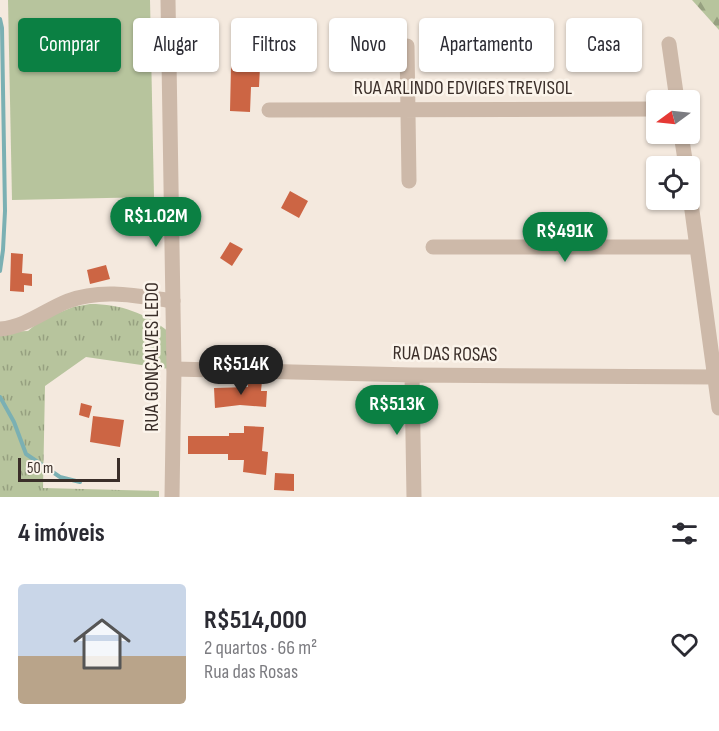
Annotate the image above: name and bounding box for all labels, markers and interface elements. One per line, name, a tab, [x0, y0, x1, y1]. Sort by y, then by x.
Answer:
chip: Comprar	[18, 18, 121, 72]
chip: Alugar	[133, 18, 219, 72]
chip: Filtros	[231, 18, 317, 72]
chip: Novo	[329, 18, 407, 72]
chip: Apartamento	[419, 18, 554, 72]
chip: Casa	[566, 18, 642, 72]
street label: RUA ARLINDO EDVIGES TREVISOL	[354, 76, 573, 100]
north arrow	[646, 90, 700, 144]
map controls	[646, 90, 700, 210]
button: locate	[646, 156, 700, 210]
pin: R$1.02M	[101, 197, 211, 248]
text: R$1.02M	[124, 204, 188, 228]
pin: R$491K	[516, 212, 614, 263]
text: R$491K	[537, 219, 593, 243]
street label: RUA GONÇALVES LEDO	[140, 282, 164, 432]
street label: RUA DAS ROSAS	[392, 341, 498, 367]
pin: R$514K	[192, 345, 290, 396]
text: R$514K	[213, 352, 269, 376]
pin: R$513K	[348, 385, 446, 436]
text: R$513K	[369, 392, 425, 416]
scale bar	[18, 455, 120, 482]
text: 50 m	[27, 459, 53, 478]
icon: filters	[668, 517, 701, 550]
text: 4 imóveis	[18, 518, 105, 549]
text: R$514,000	[204, 605, 307, 636]
icon: home	[66, 608, 138, 680]
icon: heart	[668, 628, 701, 661]
text: 2 quartos · 66 m²	[204, 636, 317, 660]
text: Rua das Rosas	[204, 660, 298, 684]

